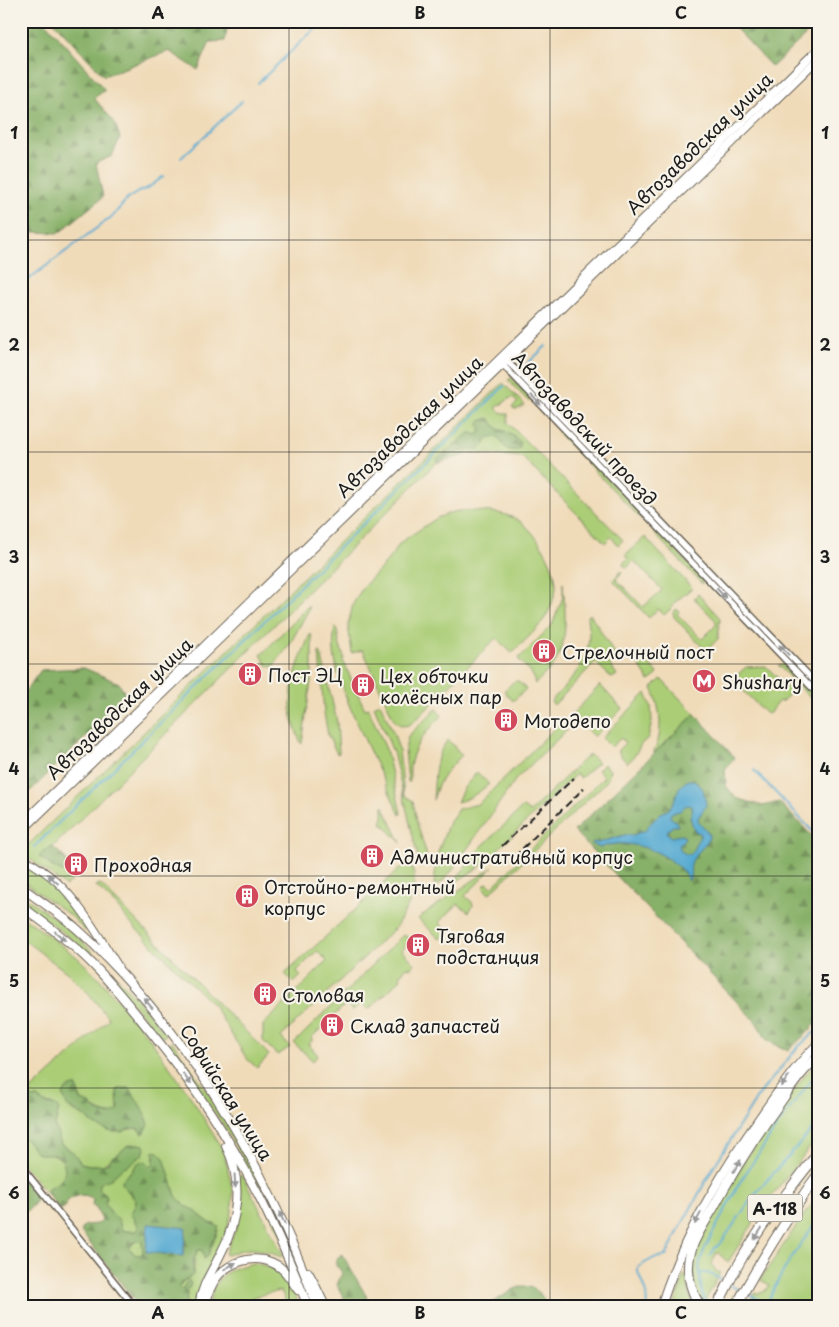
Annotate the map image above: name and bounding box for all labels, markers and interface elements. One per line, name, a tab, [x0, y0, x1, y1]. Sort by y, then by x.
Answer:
text: A	[152, 0, 165, 24]
text: B	[415, 0, 426, 24]
text: C	[675, 0, 687, 24]
street label: Автозаводская улица	[620, 65, 779, 220]
text: 1	[10, 120, 18, 144]
text: 1	[821, 120, 829, 144]
text: 2	[8, 332, 20, 356]
text: 2	[819, 332, 831, 356]
street label: Автозаводский проезд	[506, 345, 664, 511]
street label: Автозаводская улица	[330, 348, 489, 503]
one-way arrow	[530, 393, 542, 405]
text: 3	[9, 544, 19, 568]
text: 3	[820, 544, 830, 568]
one-way arrow	[715, 587, 727, 599]
street label: Автозаводская улица	[40, 630, 199, 785]
building icon: Стрелочный пост	[531, 638, 557, 664]
place label: Стрелочный пост	[562, 638, 714, 665]
one-way arrow	[778, 644, 790, 656]
building icon: Пост ЭЦ	[237, 661, 263, 687]
place label: Пост ЭЦ	[268, 661, 343, 688]
place label: Цех обточки колёсных пар	[380, 662, 502, 710]
metro station icon: Shushary	[691, 668, 717, 694]
place label: Shushary	[722, 668, 802, 695]
building icon: Цех обточки колёсных пар	[350, 672, 376, 698]
building icon: Мотодепо	[493, 707, 519, 733]
place label: Мотодепо	[524, 707, 611, 734]
text: 4	[9, 756, 20, 780]
text: 4	[820, 756, 831, 780]
building icon: Административный корпус	[359, 843, 385, 869]
place label: Административный корпус	[390, 843, 633, 870]
building icon: Проходная	[63, 851, 89, 877]
place label: Проходная	[94, 851, 192, 878]
one-way arrow	[48, 873, 60, 885]
place label: Отстойно-ремонтный корпус	[264, 873, 455, 921]
building icon: Отстойно-ремонтный корпус	[234, 883, 260, 909]
place label: Тяговая подстанция	[436, 922, 539, 970]
one-way arrow	[54, 930, 67, 941]
building icon: Тяговая подстанция	[405, 932, 431, 958]
text: 5	[9, 968, 19, 992]
text: 5	[820, 968, 830, 992]
building icon: Столовая	[252, 981, 278, 1007]
place label: Столовая	[282, 981, 365, 1008]
one-way arrow	[142, 996, 153, 1009]
building icon: Склад запчастей	[319, 1012, 345, 1038]
place label: Склад запчастей	[350, 1012, 500, 1039]
street label: Софийская улица	[174, 1018, 280, 1166]
one-way arrow	[182, 1073, 192, 1086]
one-way arrow	[780, 1074, 791, 1087]
one-way arrow	[732, 1160, 742, 1173]
one-way arrow	[231, 1173, 239, 1189]
text: 6	[8, 1180, 20, 1204]
text: 6	[819, 1180, 831, 1204]
road number: А-118	[748, 1194, 802, 1222]
one-way arrow	[694, 1210, 702, 1225]
one-way arrow	[277, 1211, 285, 1225]
one-way arrow	[753, 1228, 763, 1241]
one-way arrow	[224, 1262, 237, 1271]
text: A	[152, 1300, 165, 1324]
text: B	[415, 1300, 426, 1324]
text: C	[675, 1300, 687, 1324]

